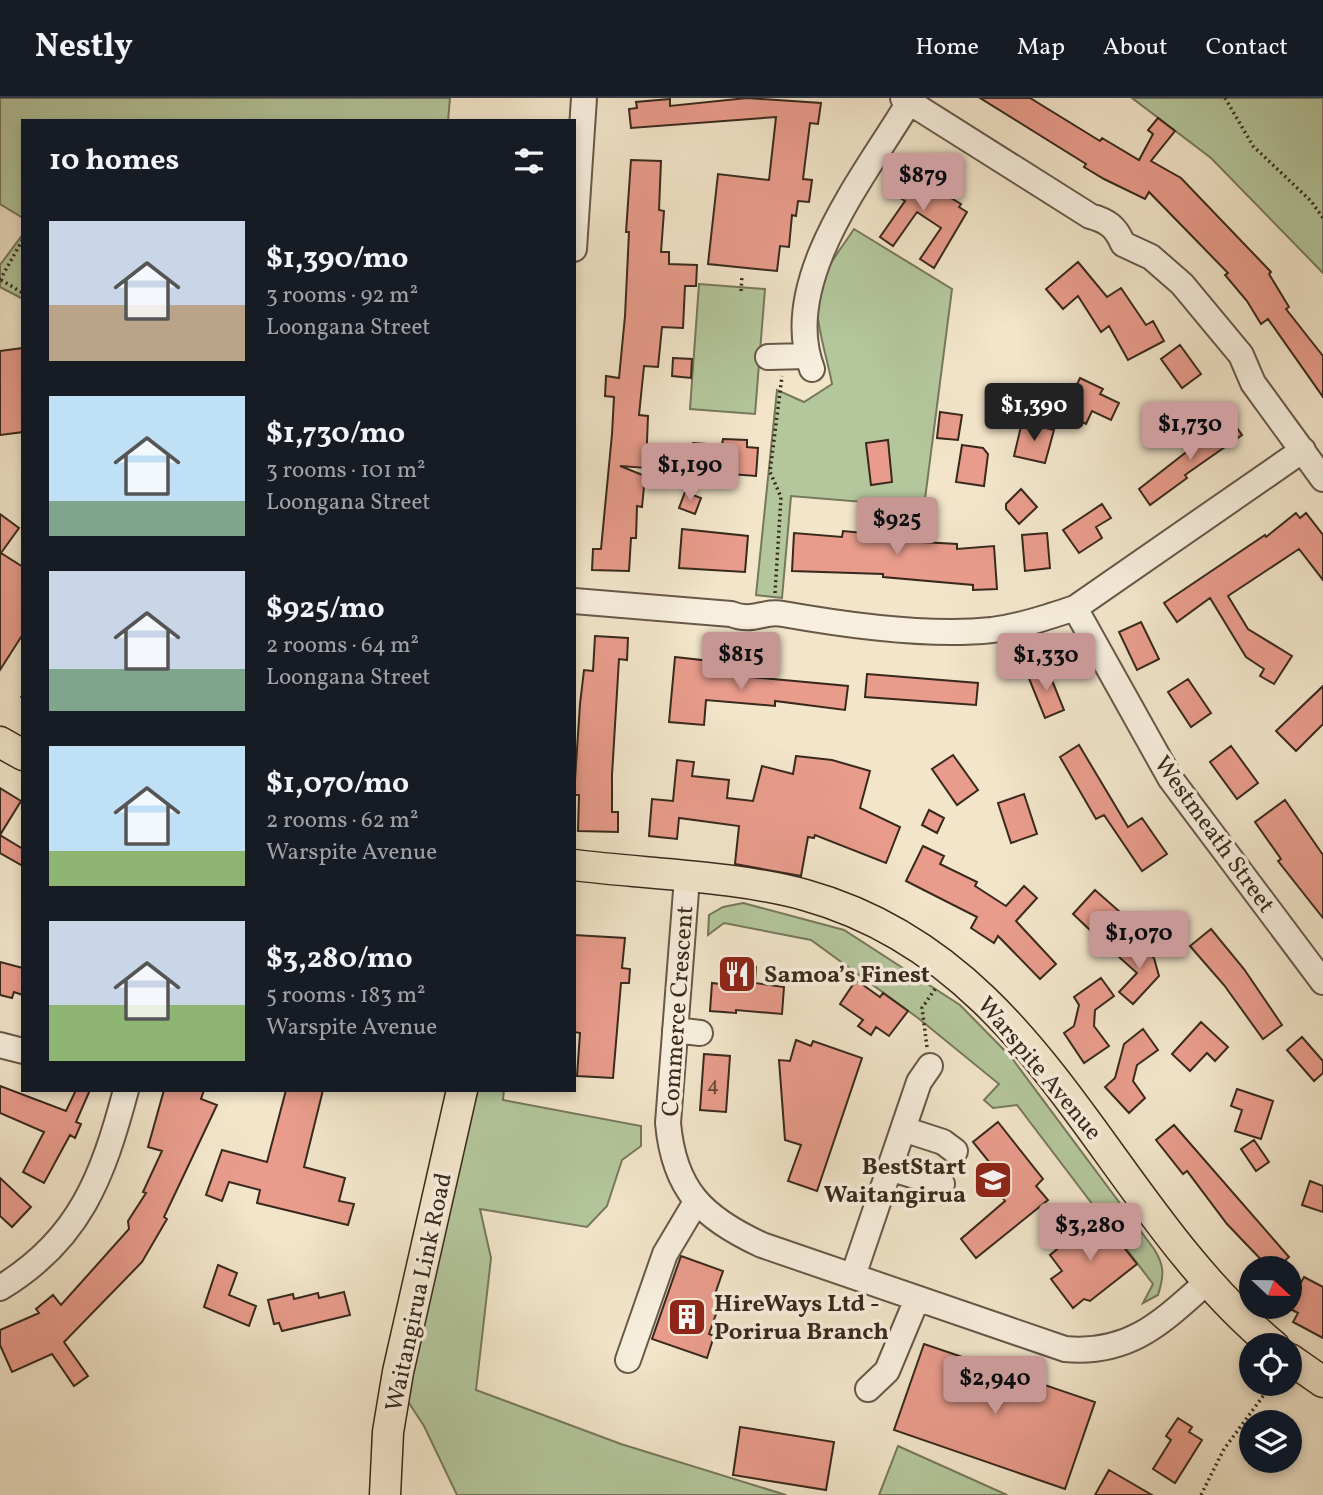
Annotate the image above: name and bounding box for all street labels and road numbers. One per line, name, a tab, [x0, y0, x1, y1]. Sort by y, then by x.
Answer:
street label: Westmeath Street	[1145, 750, 1282, 921]
street label: Commerce Crescent	[655, 904, 703, 1118]
street label: Warspite Avenue	[968, 990, 1109, 1149]
street label: Waitangirua Link Road	[378, 1170, 462, 1415]

